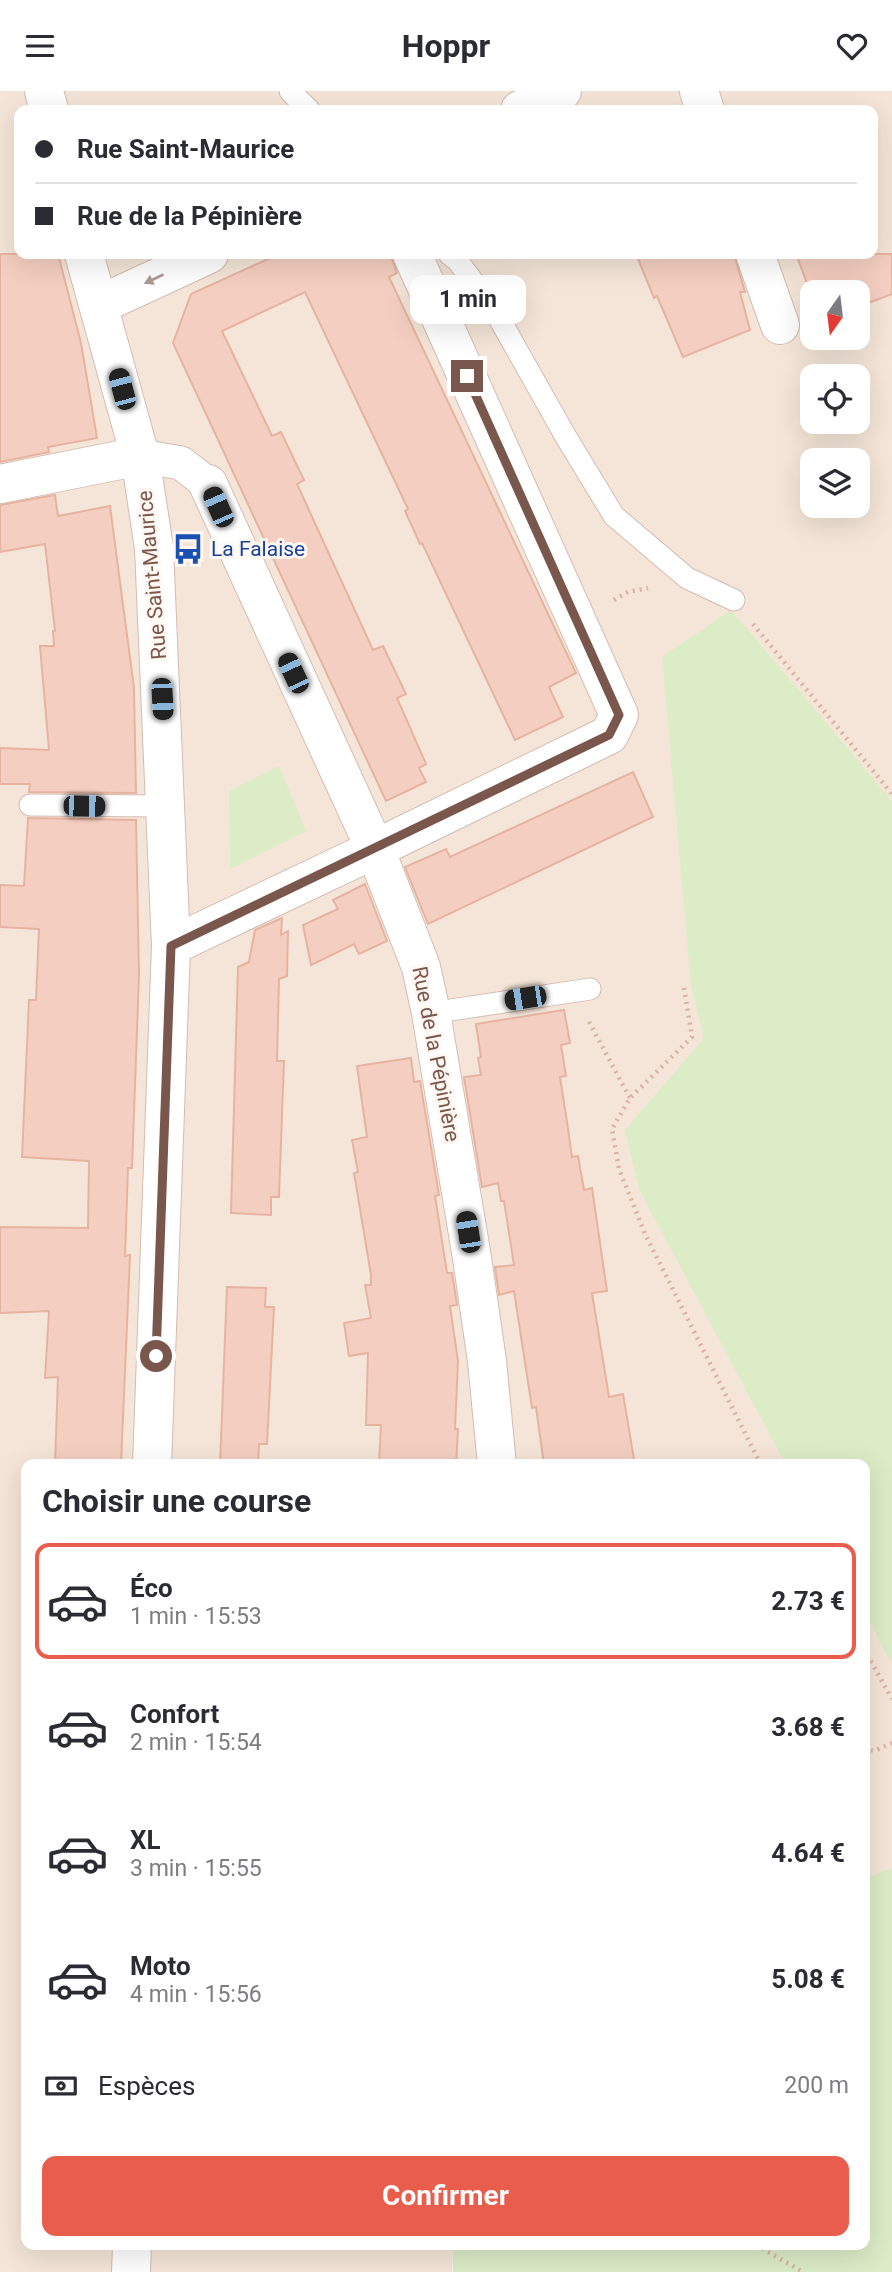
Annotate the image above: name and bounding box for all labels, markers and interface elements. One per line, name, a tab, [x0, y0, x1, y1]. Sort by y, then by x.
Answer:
icon: menu	[21, 27, 59, 65]
text: Hoppr	[402, 27, 490, 65]
icon: heart	[833, 27, 871, 65]
text: Rue Saint-Maurice	[77, 134, 294, 164]
text: Rue de la Pépinière	[77, 201, 302, 231]
one-way arrow	[143, 274, 164, 285]
callout: 1 min	[409, 275, 525, 323]
north arrow	[800, 280, 870, 350]
map controls	[800, 280, 870, 518]
text: 1 min	[439, 286, 497, 313]
route end	[451, 360, 483, 392]
button: locate	[800, 364, 870, 434]
car	[107, 366, 138, 412]
button: layers	[800, 448, 870, 518]
car	[200, 484, 237, 530]
street label: Rue Saint-Maurice	[133, 489, 171, 661]
bus stop icon: La Falaise	[171, 532, 205, 566]
place label: La Falaise	[211, 537, 305, 561]
car	[275, 650, 312, 696]
car	[151, 677, 174, 721]
car	[63, 795, 106, 817]
street label: Rue de la Pépinière	[407, 964, 465, 1144]
car	[503, 984, 548, 1012]
car	[455, 1210, 482, 1254]
route start	[140, 1340, 172, 1372]
text: Choisir une course	[42, 1482, 311, 1520]
icon: car	[46, 1570, 109, 1633]
text: Éco	[130, 1573, 173, 1603]
text: 2.73 €	[771, 1586, 845, 1616]
text: 1 min · 15:53	[130, 1603, 262, 1630]
icon: car	[46, 1696, 109, 1759]
text: Confort	[130, 1699, 219, 1729]
text: 3.68 €	[771, 1712, 845, 1742]
text: 2 min · 15:54	[130, 1729, 262, 1756]
icon: car	[46, 1822, 109, 1885]
text: XL	[130, 1825, 161, 1855]
text: 4.64 €	[771, 1838, 845, 1868]
text: 3 min · 15:55	[130, 1855, 262, 1882]
icon: car	[46, 1948, 109, 2011]
text: Moto	[130, 1951, 191, 1981]
text: 5.08 €	[771, 1964, 845, 1994]
text: 4 min · 15:56	[130, 1981, 262, 2008]
icon: cash	[42, 2067, 80, 2105]
text: Espèces	[98, 2071, 195, 2101]
text: 200 m	[784, 2072, 849, 2099]
button: Confirmer	[42, 2156, 849, 2236]

